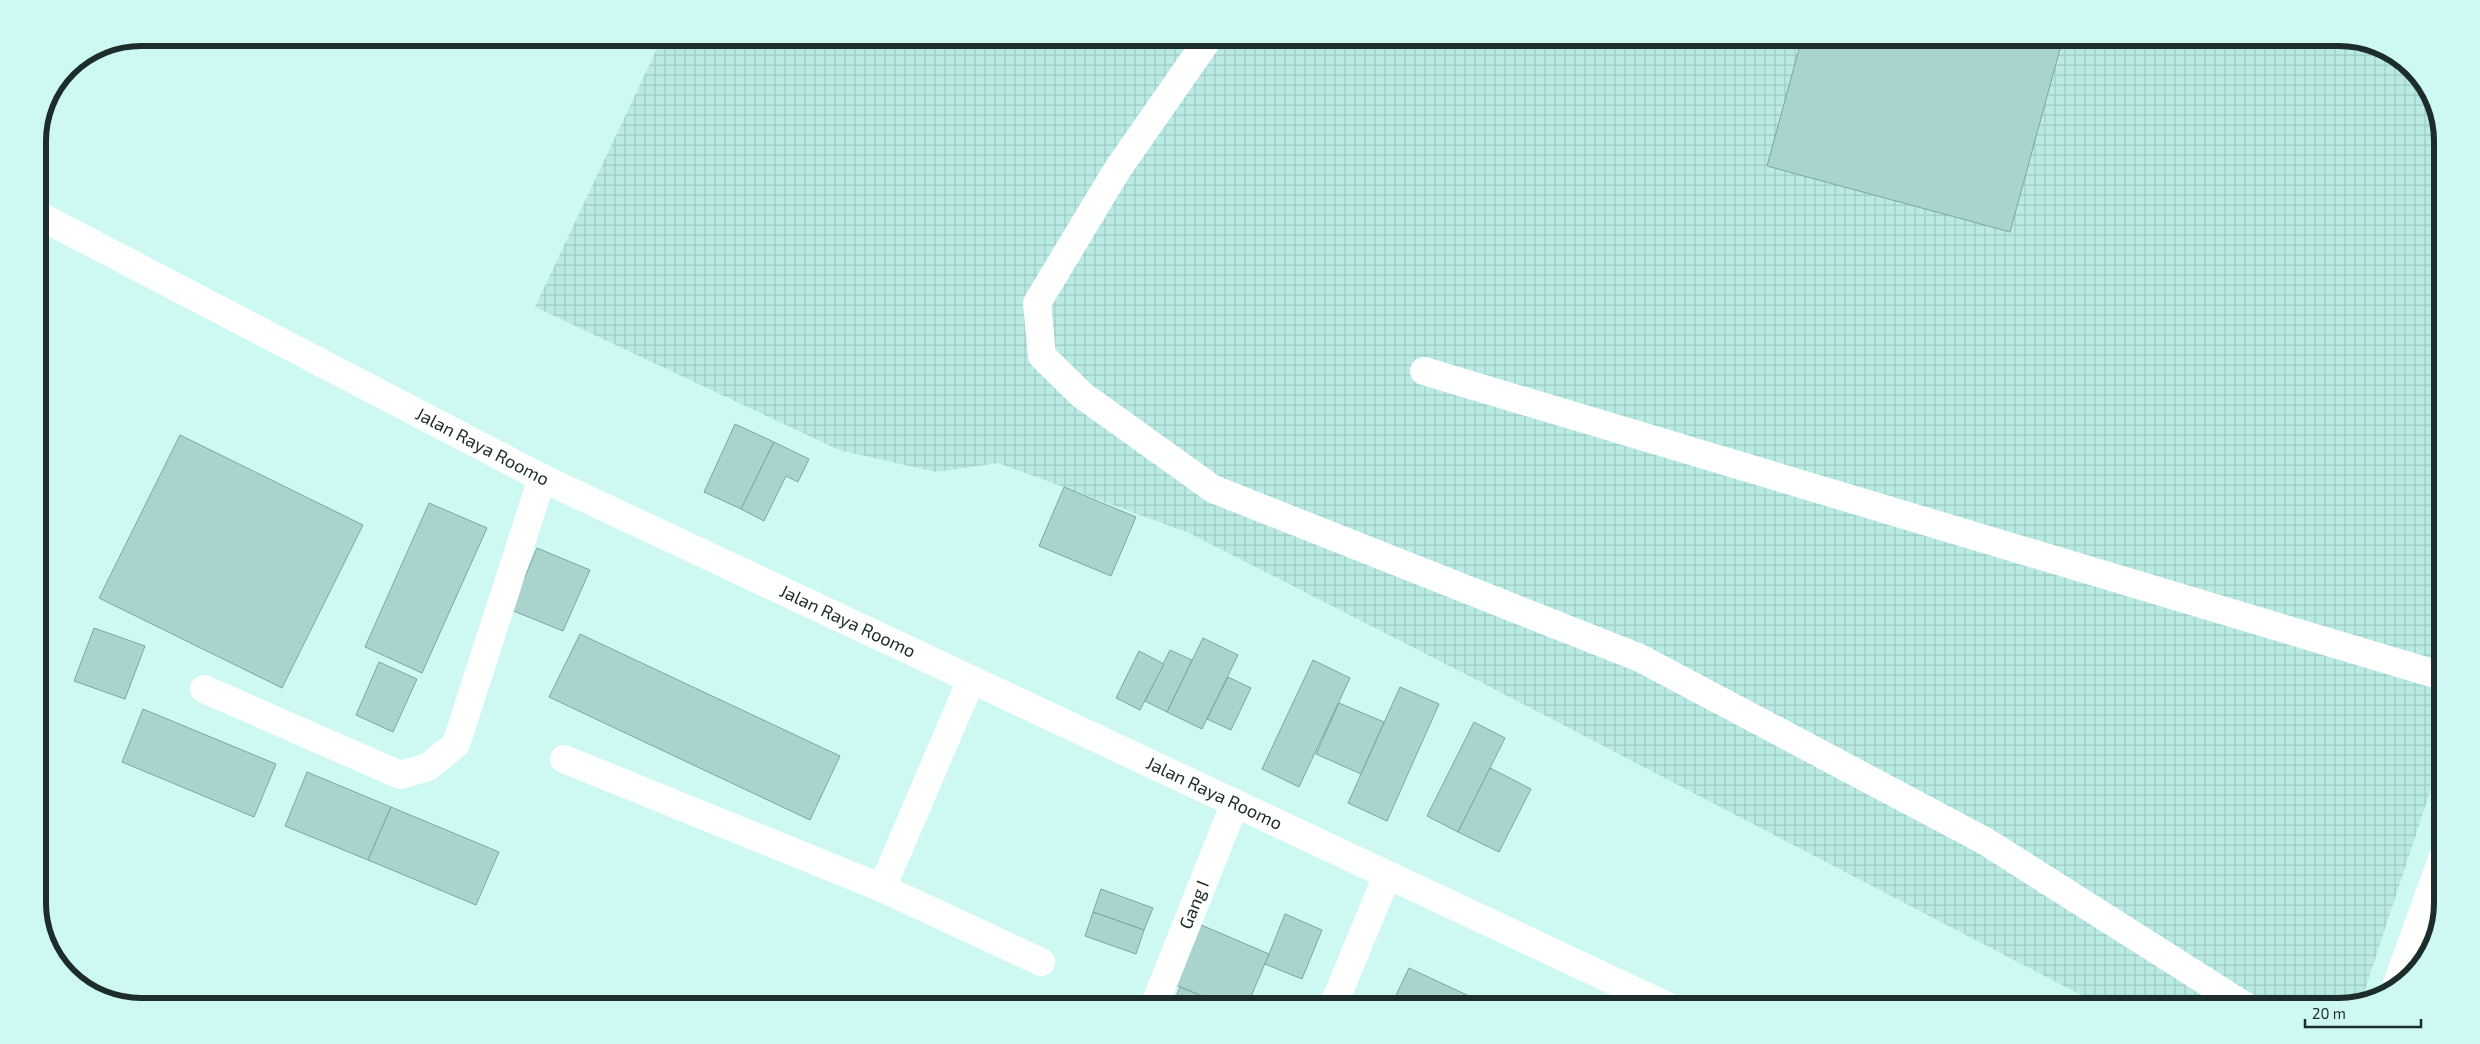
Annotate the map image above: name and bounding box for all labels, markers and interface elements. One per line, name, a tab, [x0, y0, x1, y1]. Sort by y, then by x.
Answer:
street label: Jalan Raya Roomo	[412, 402, 553, 490]
street label: Jalan Raya Roomo	[776, 579, 919, 662]
street label: Jalan Raya Roomo	[1143, 751, 1286, 834]
street label: Gang I	[1174, 877, 1213, 932]
scale bar	[2305, 996, 2421, 1028]
text: 20 m	[2312, 1004, 2346, 1022]

